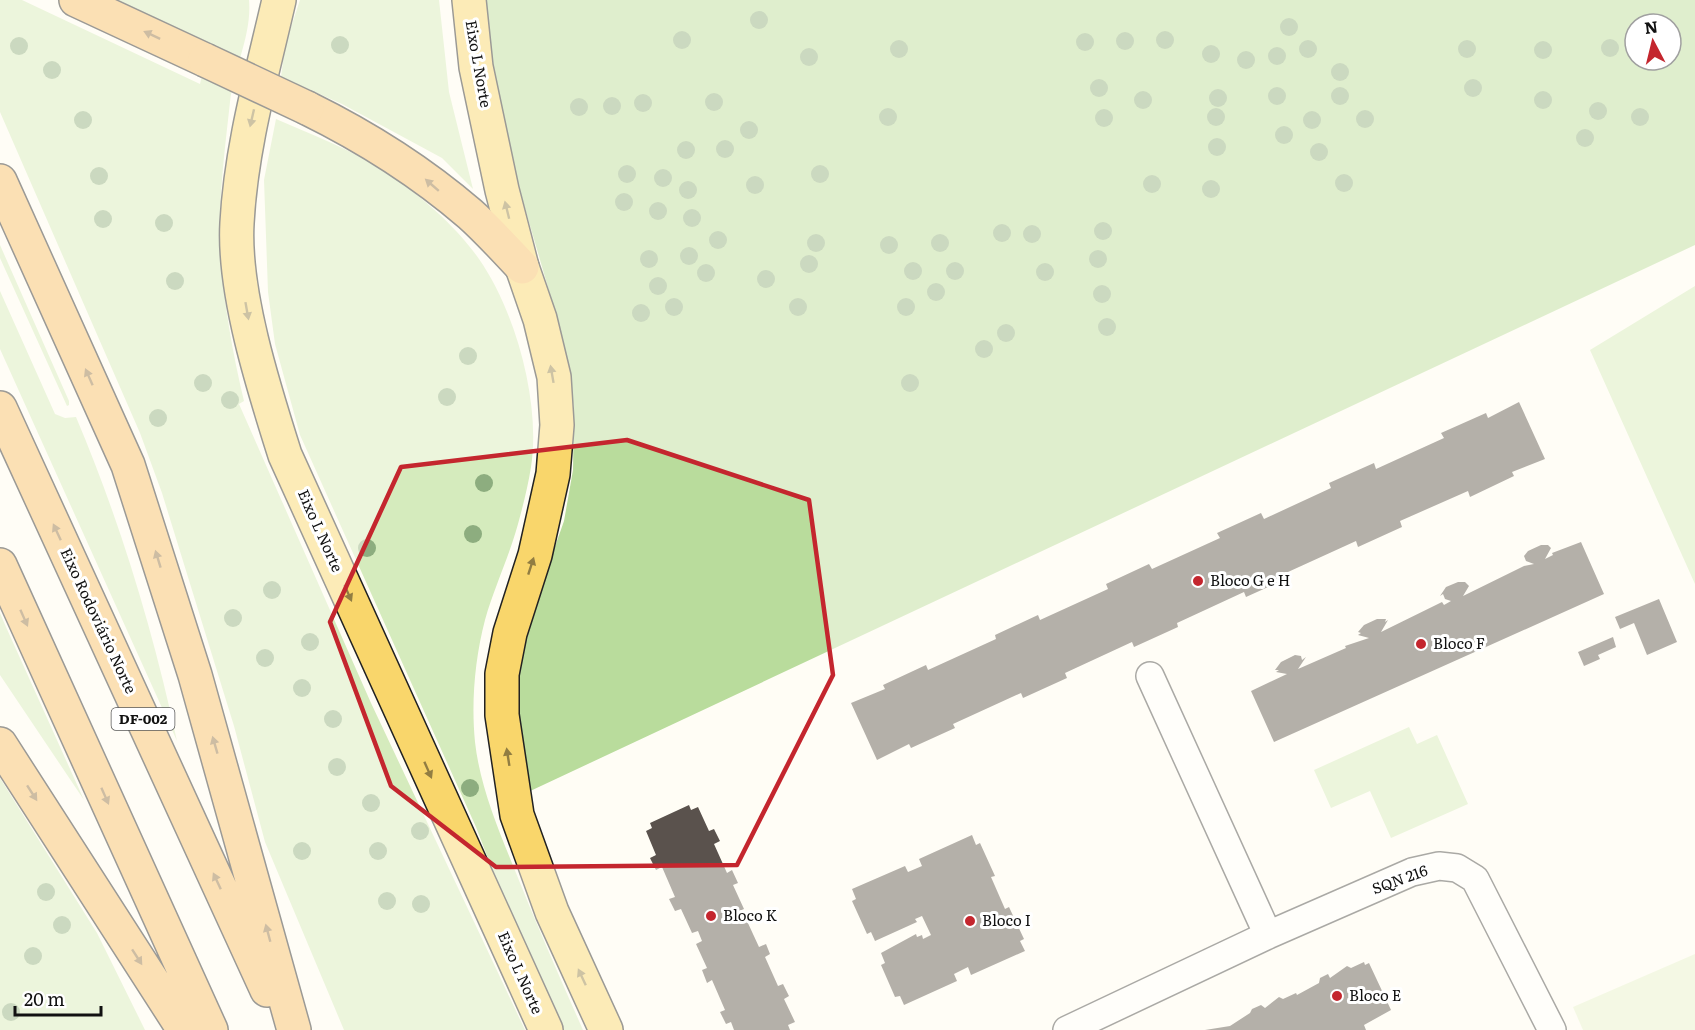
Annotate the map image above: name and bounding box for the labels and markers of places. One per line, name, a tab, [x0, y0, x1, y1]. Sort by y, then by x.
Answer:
place label: Bloco G e H	[1210, 568, 1290, 591]
marker: Bloco G e H	[1191, 574, 1205, 588]
place label: Bloco F	[1433, 631, 1485, 654]
marker: Bloco F	[1414, 637, 1428, 651]
place label: Bloco K	[723, 903, 778, 926]
place label: Bloco I	[982, 908, 1031, 931]
marker: Bloco K	[704, 909, 718, 923]
marker: Bloco I	[963, 914, 977, 928]
place label: Bloco E	[1349, 983, 1401, 1006]
marker: Bloco E	[1330, 989, 1344, 1003]

